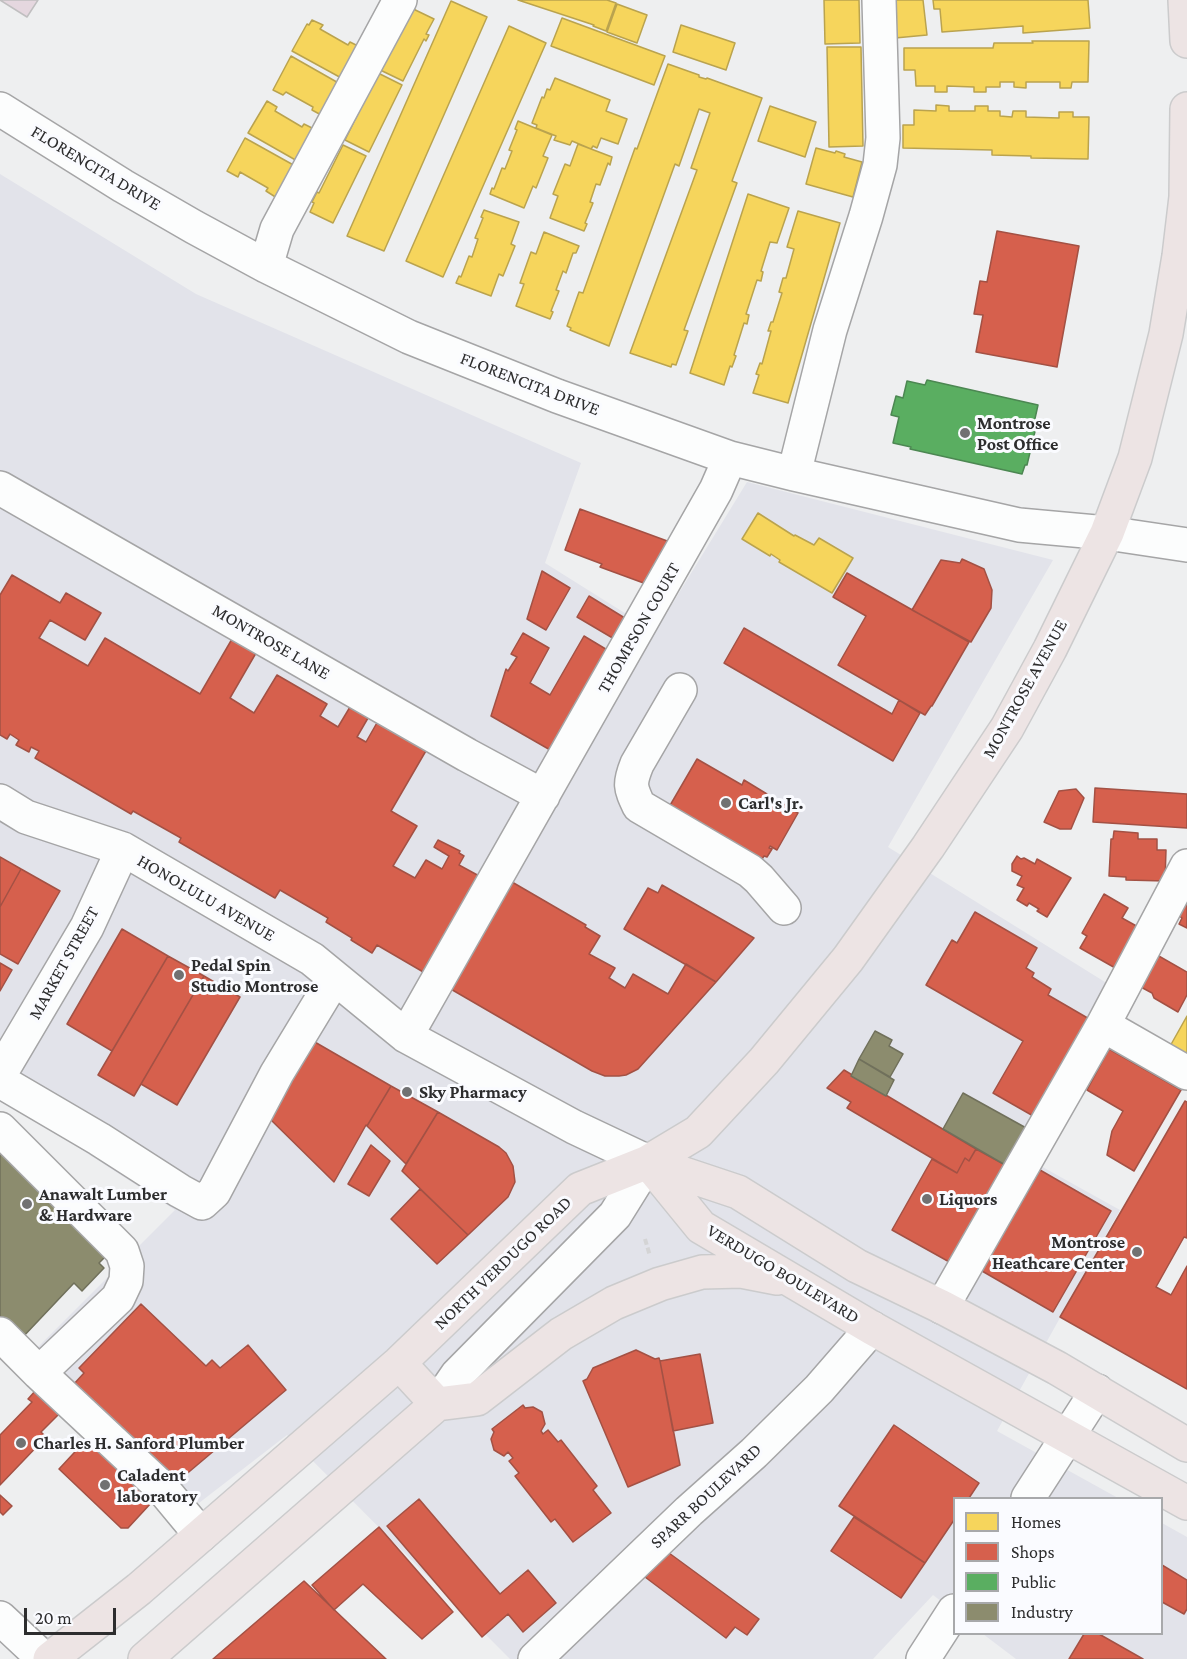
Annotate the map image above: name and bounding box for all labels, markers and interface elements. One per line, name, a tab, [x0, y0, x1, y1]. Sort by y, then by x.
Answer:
street label: FLORENCITA DRIVE	[27, 121, 165, 215]
street label: FLORENCITA DRIVE	[457, 347, 603, 421]
place label: Montrose Post Office	[977, 412, 1058, 454]
marker: Montrose Post Office	[958, 426, 972, 440]
street label: THOMPSON COURT	[593, 559, 685, 697]
street label: MONTROSE LANE	[208, 599, 334, 685]
street label: MONTROSE AVENUE	[978, 616, 1072, 762]
place label: Carl's Jr.	[738, 792, 804, 814]
marker: Carl's Jr.	[719, 796, 733, 810]
street label: HONOLULU AVENUE	[133, 850, 279, 946]
street label: MARKET STREET	[24, 903, 104, 1023]
place label: Pedal Spin Studio Montrose	[191, 954, 318, 996]
marker: Pedal Spin Studio Montrose	[172, 968, 186, 982]
place label: Sky Pharmacy	[419, 1081, 527, 1103]
marker: Sky Pharmacy	[400, 1085, 414, 1099]
place label: Anawalt Lumber & Hardware	[39, 1183, 167, 1226]
place label: Liquors	[939, 1188, 997, 1210]
street label: NORTH VERDUGO ROAD	[430, 1192, 576, 1334]
marker: Liquors	[920, 1192, 934, 1206]
marker: Anawalt Lumber & Hardware	[20, 1197, 34, 1211]
street label: VERDUGO BOULEVARD	[703, 1220, 863, 1328]
place label: Montrose Heathcare Center	[992, 1231, 1125, 1274]
marker: Montrose Heathcare Center	[1130, 1245, 1144, 1259]
place label: Charles H. Sanford Plumber	[33, 1432, 245, 1454]
marker: Charles H. Sanford Plumber	[14, 1436, 28, 1450]
street label: SPARR BOULEVARD	[646, 1439, 766, 1553]
place label: Caladent laboratory	[117, 1464, 198, 1506]
marker: Caladent laboratory	[98, 1478, 112, 1492]
legend	[953, 1497, 1163, 1635]
text: Homes	[1011, 1512, 1061, 1532]
text: Shops	[1011, 1542, 1055, 1562]
text: Public	[1011, 1572, 1056, 1592]
scale bar	[27, 1596, 118, 1634]
text: Industry	[1011, 1602, 1073, 1622]
text: 20 m	[35, 1608, 72, 1628]

